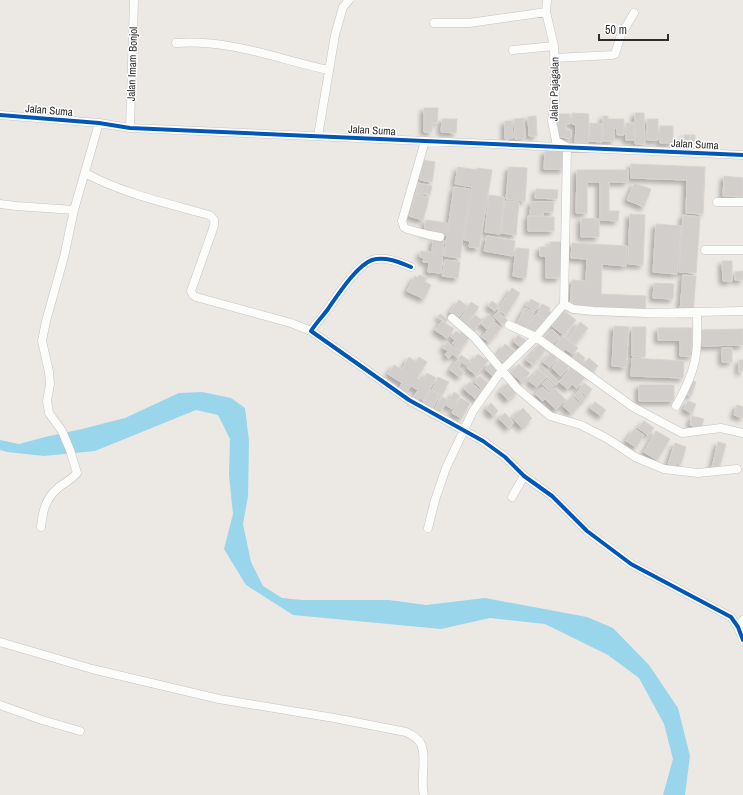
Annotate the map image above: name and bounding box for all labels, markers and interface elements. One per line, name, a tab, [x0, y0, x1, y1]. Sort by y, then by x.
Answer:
scale bar	[599, 16, 668, 42]
text: 50 m	[605, 22, 627, 38]
street label: Jalan Imam Bonjol	[124, 27, 140, 101]
street label: Jalan Pajagalan	[546, 57, 562, 121]
street label: Jalan Suma	[25, 101, 73, 119]
street label: Jalan Suma	[348, 122, 396, 138]
street label: Jalan Suma	[671, 136, 719, 152]

